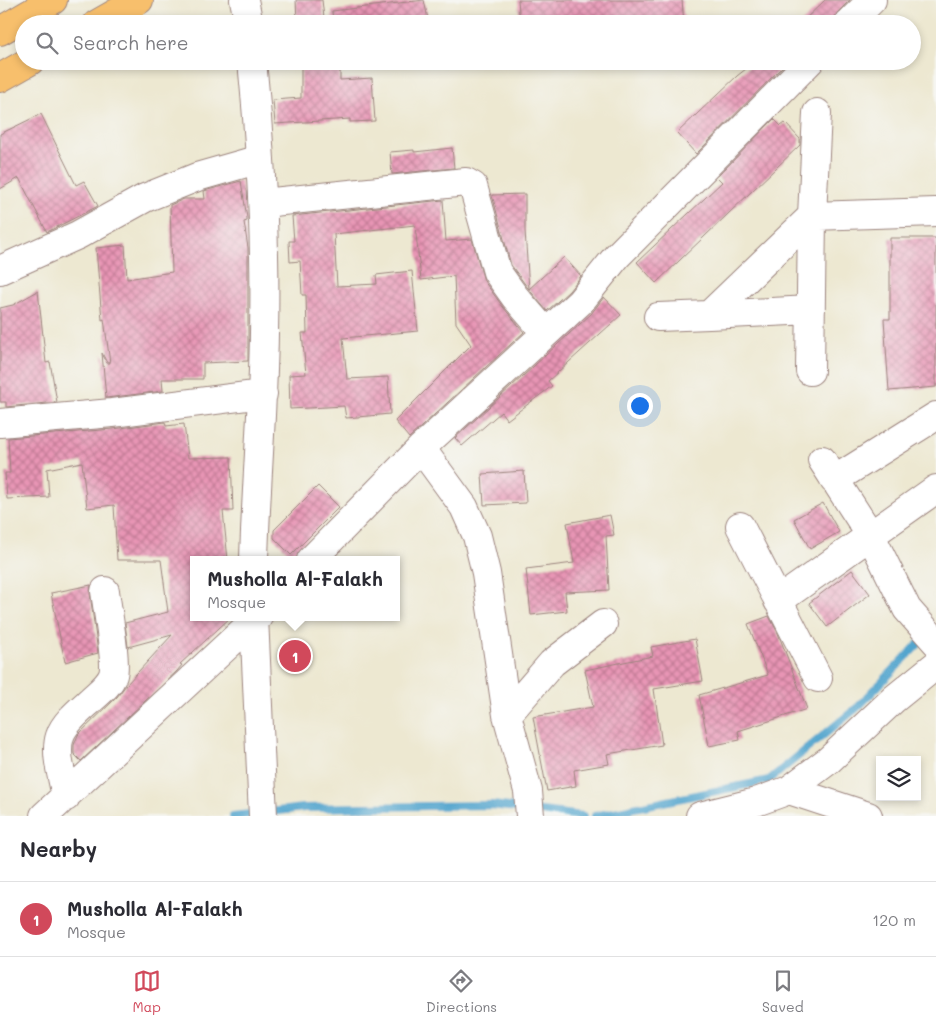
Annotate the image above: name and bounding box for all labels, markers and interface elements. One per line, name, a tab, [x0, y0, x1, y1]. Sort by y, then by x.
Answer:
search box	[15, 15, 921, 70]
icon: search	[33, 29, 61, 57]
text: Search here	[73, 30, 189, 55]
your location	[627, 393, 653, 419]
popup	[190, 556, 400, 621]
text: Musholla Al-Falakh	[207, 566, 383, 591]
text: Mosque	[207, 591, 266, 612]
pin: 1	[279, 637, 311, 675]
map controls	[876, 756, 921, 801]
button: layers	[876, 756, 921, 801]
text: Nearby	[20, 835, 97, 862]
text: Musholla Al-Falakh	[67, 896, 243, 921]
text: 1	[32, 909, 40, 930]
text: 120 m	[872, 909, 916, 930]
text: Mosque	[67, 921, 126, 942]
tab: Map	[132, 967, 161, 1016]
tab: Directions	[426, 967, 497, 1016]
tab: Saved	[762, 967, 804, 1016]

